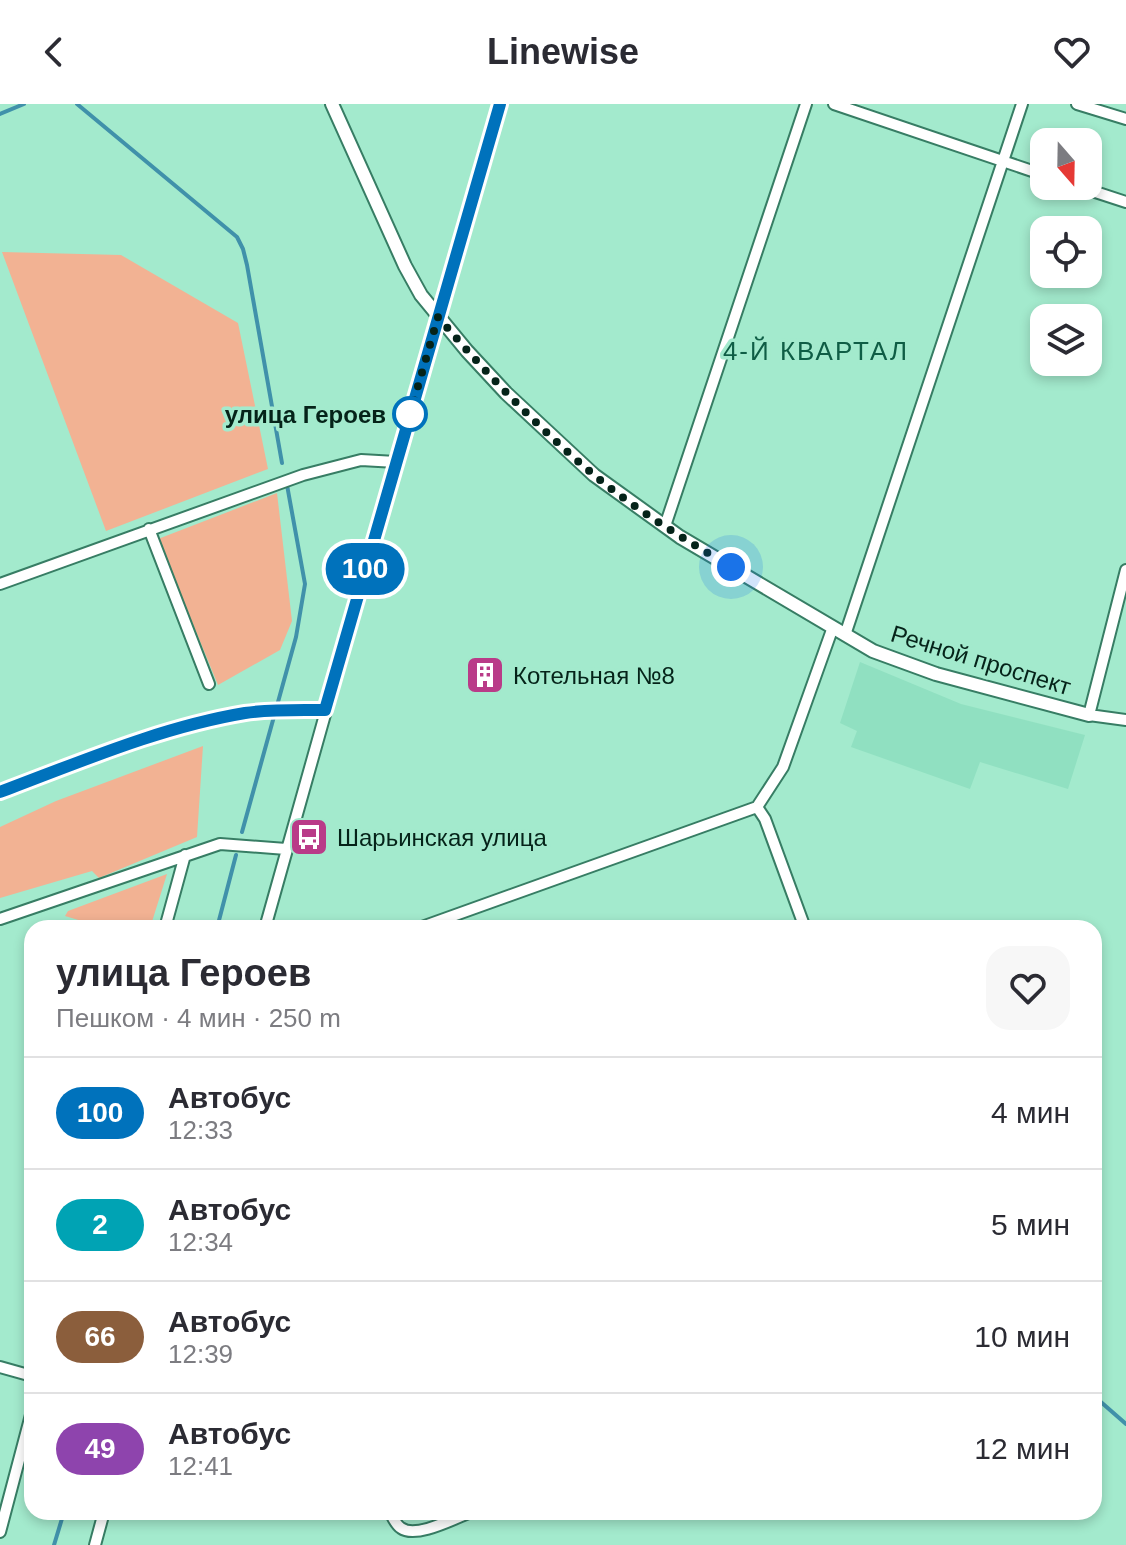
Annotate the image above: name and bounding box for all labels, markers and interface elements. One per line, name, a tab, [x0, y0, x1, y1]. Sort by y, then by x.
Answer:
icon: back	[32, 30, 76, 74]
icon: heart	[1050, 30, 1094, 74]
text: Linewise	[487, 31, 639, 72]
north arrow	[1030, 128, 1102, 200]
map controls	[1030, 128, 1102, 376]
button: locate	[1030, 216, 1102, 288]
button: layers	[1030, 304, 1102, 376]
district label: 4-Й КВАРТАЛ	[723, 336, 909, 366]
marker: улица Героев	[393, 397, 427, 431]
place label: улица Героев	[225, 401, 386, 428]
line badge: 100	[319, 543, 411, 595]
your location	[711, 547, 751, 587]
text: 100	[342, 553, 388, 584]
street label: Речной проспект	[888, 620, 1074, 700]
building icon: Котельная №8	[464, 654, 506, 696]
place label: Котельная №8	[513, 662, 675, 689]
bus stop icon: Шарьинская улица	[288, 816, 330, 858]
place label: Шарьинская улица	[337, 824, 548, 851]
button: heart	[986, 946, 1070, 1030]
text: улица Героев	[56, 952, 311, 994]
text: Пешком · 4 мин · 250 m	[56, 1003, 341, 1033]
text: Автобус	[168, 1081, 291, 1114]
text: 4 мин	[991, 1096, 1070, 1129]
text: 100	[77, 1097, 123, 1128]
text: 12:33	[168, 1115, 233, 1145]
text: Автобус	[168, 1193, 291, 1226]
text: 5 мин	[991, 1208, 1070, 1241]
text: 2	[92, 1209, 108, 1240]
text: 12:34	[168, 1227, 233, 1257]
text: Автобус	[168, 1305, 291, 1338]
text: 10 мин	[974, 1320, 1070, 1353]
text: 66	[84, 1321, 116, 1352]
text: 12:39	[168, 1339, 233, 1369]
text: Автобус	[168, 1417, 291, 1450]
text: 12 мин	[974, 1432, 1070, 1465]
text: 49	[84, 1433, 116, 1464]
text: 12:41	[168, 1451, 233, 1481]

